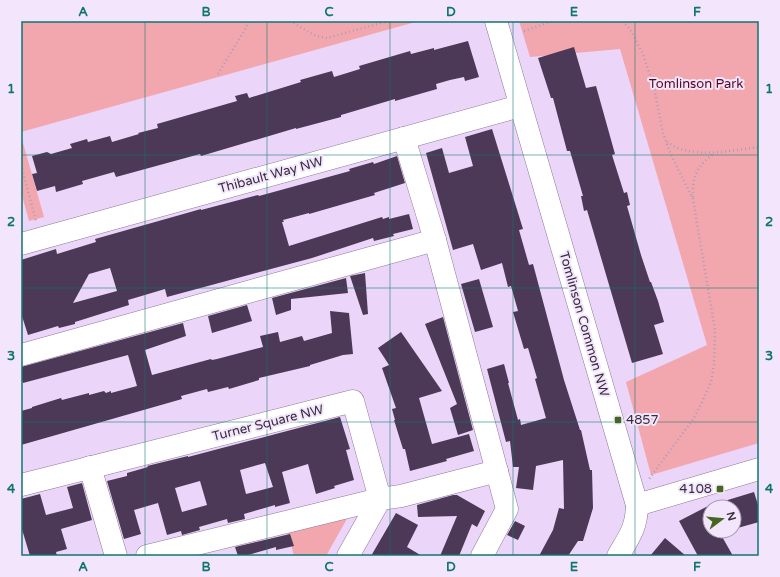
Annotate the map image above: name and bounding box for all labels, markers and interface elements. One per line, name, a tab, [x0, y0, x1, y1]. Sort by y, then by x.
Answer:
text: A	[78, 4, 88, 20]
text: B	[201, 4, 211, 20]
text: C	[324, 4, 334, 20]
text: D	[446, 4, 456, 20]
text: E	[570, 4, 578, 20]
text: F	[693, 4, 701, 20]
park label: Tomlinson Park	[649, 76, 743, 92]
text: 1	[7, 81, 15, 97]
text: 1	[765, 81, 773, 97]
street label: Thibault Way NW	[217, 153, 325, 197]
text: 2	[7, 214, 15, 230]
text: 2	[765, 214, 773, 230]
street label: Tomlinson Common NW	[556, 250, 612, 398]
text: 3	[7, 348, 15, 364]
text: 3	[765, 348, 773, 364]
street label: Turner Square NW	[211, 401, 325, 445]
place label: 4857	[626, 412, 659, 428]
marker: 4857	[613, 415, 623, 425]
text: 4	[7, 481, 16, 497]
place label: 4108	[679, 481, 712, 497]
text: 4	[765, 481, 774, 497]
marker: 4108	[715, 484, 725, 494]
north arrow	[702, 499, 742, 539]
text: N	[724, 510, 739, 522]
text: A	[78, 559, 88, 575]
text: B	[201, 559, 211, 575]
text: C	[324, 559, 334, 575]
text: D	[446, 559, 456, 575]
text: E	[570, 559, 578, 575]
text: F	[693, 559, 701, 575]

